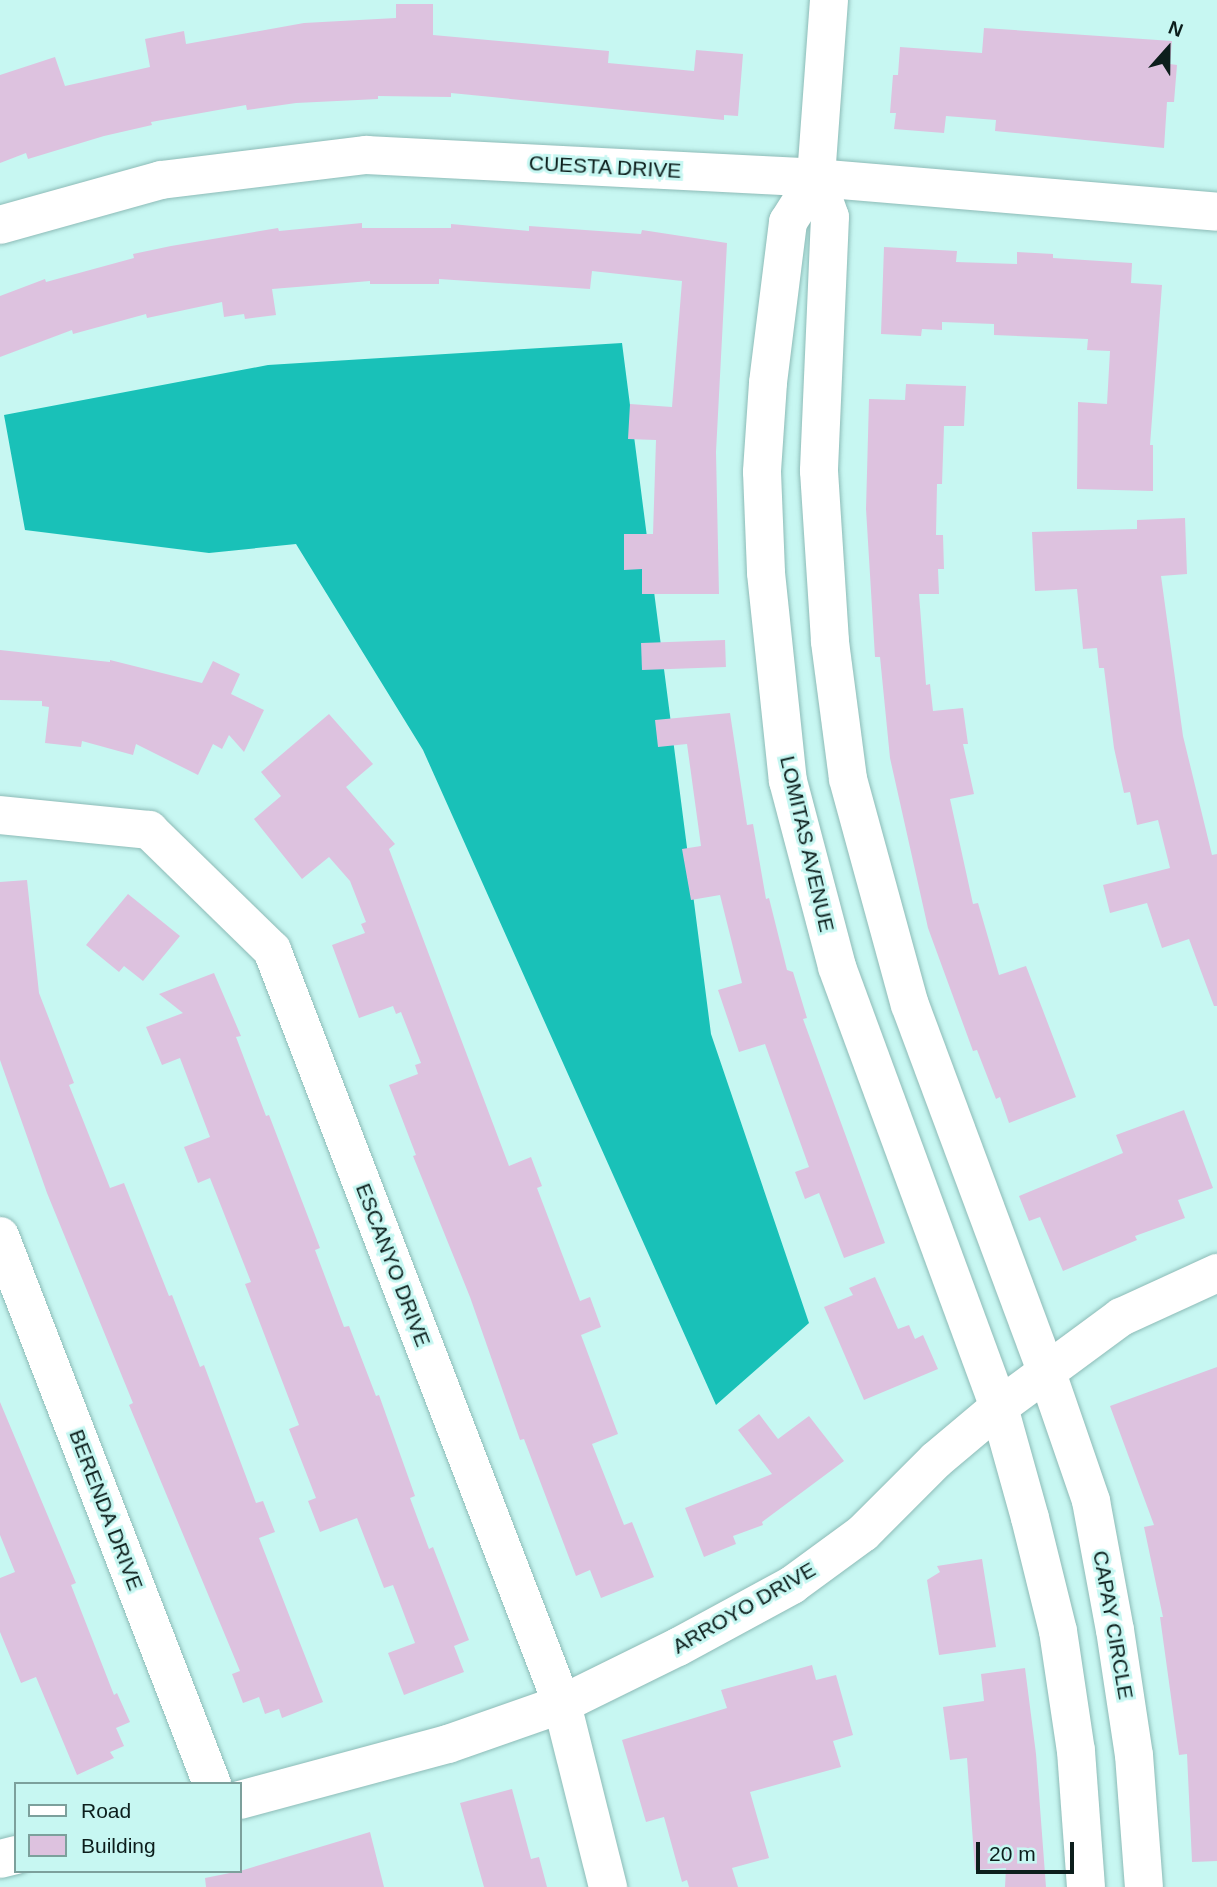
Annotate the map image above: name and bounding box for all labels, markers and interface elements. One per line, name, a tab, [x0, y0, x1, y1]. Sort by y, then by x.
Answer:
north arrow	[1133, 14, 1203, 84]
text: N	[1166, 17, 1186, 41]
street label: CUESTA DRIVE	[528, 150, 682, 184]
street label: LOMITAS AVENUE	[774, 753, 840, 935]
street label: ESCANYO DRIVE	[350, 1180, 436, 1350]
street label: BERENDA DRIVE	[64, 1425, 148, 1595]
street label: CAPAY CIRCLE	[1087, 1548, 1139, 1702]
street label: ARROYO DRIVE	[668, 1557, 820, 1659]
legend	[14, 1782, 242, 1873]
text: Road	[81, 1799, 131, 1822]
scale bar	[979, 1828, 1077, 1872]
text: Building	[81, 1834, 156, 1857]
text: 20 m	[989, 1842, 1036, 1865]

